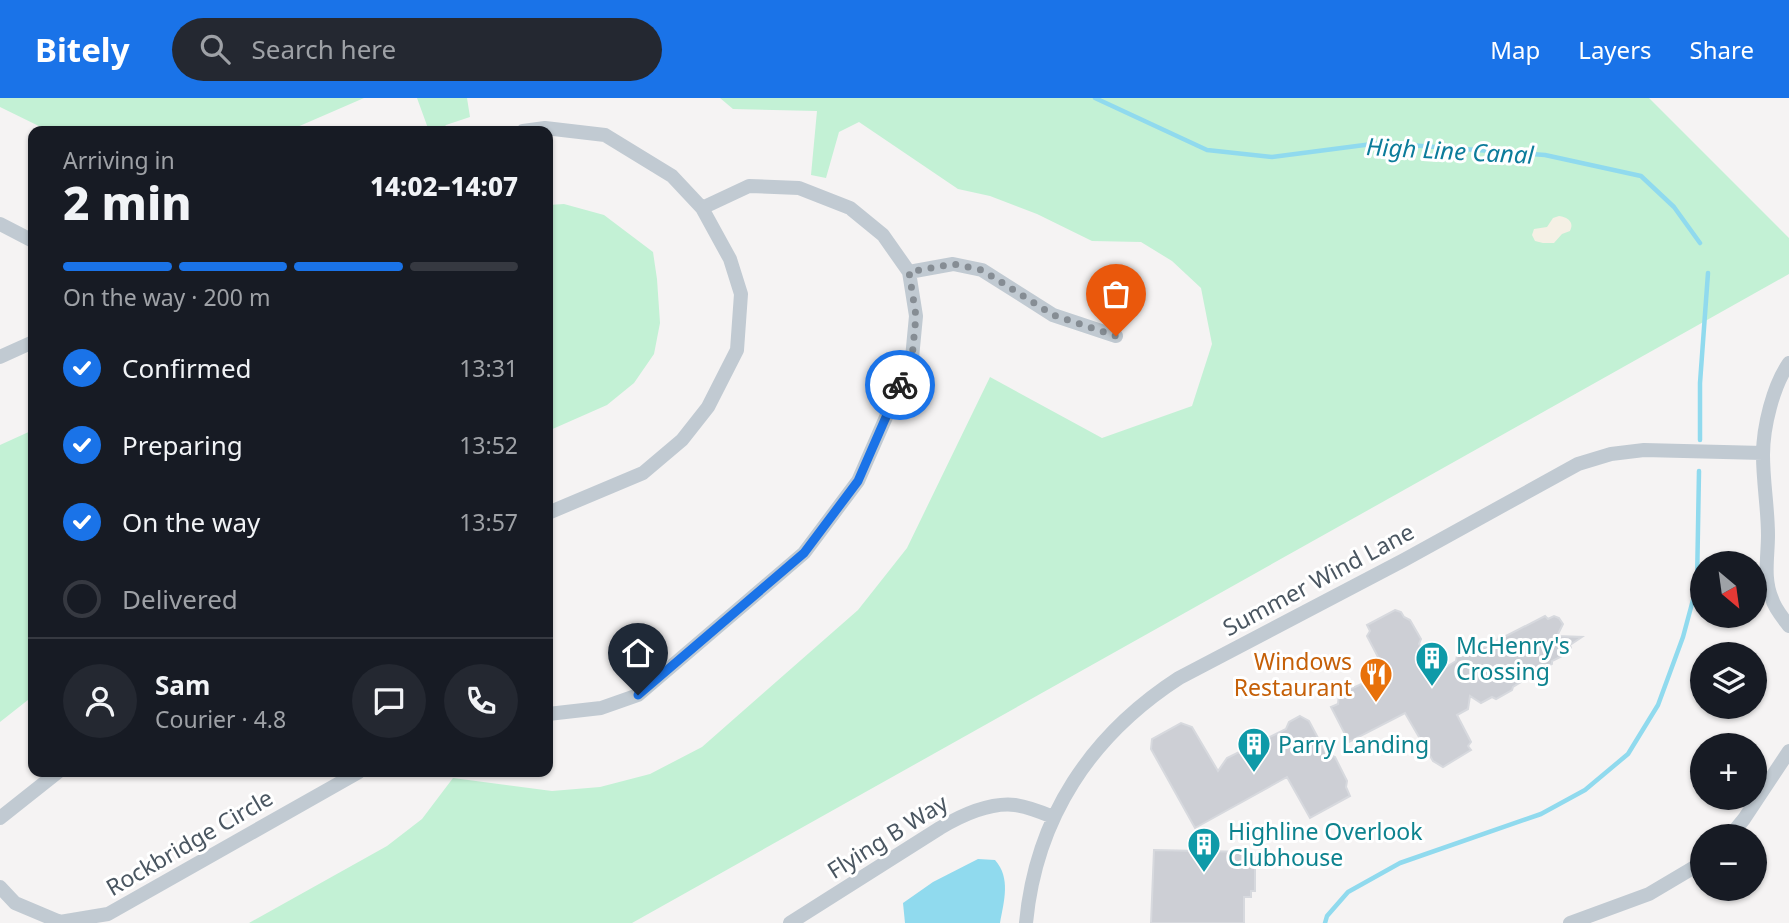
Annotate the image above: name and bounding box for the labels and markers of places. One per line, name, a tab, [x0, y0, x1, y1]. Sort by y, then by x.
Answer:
pin	[1086, 264, 1146, 336]
pin	[608, 623, 668, 695]
place label: McHenry's Crossing	[1456, 629, 1570, 687]
building icon: McHenry's Crossing	[1413, 639, 1451, 688]
place label: Windows Restaurant	[1234, 645, 1352, 703]
restaurant icon: Windows Restaurant	[1357, 655, 1395, 704]
building icon: Parry Landing	[1235, 725, 1273, 774]
place label: Parry Landing	[1278, 728, 1429, 760]
place label: Highline Overlook Clubhouse	[1228, 815, 1423, 873]
building icon: Highline Overlook Clubhouse	[1185, 825, 1223, 874]

